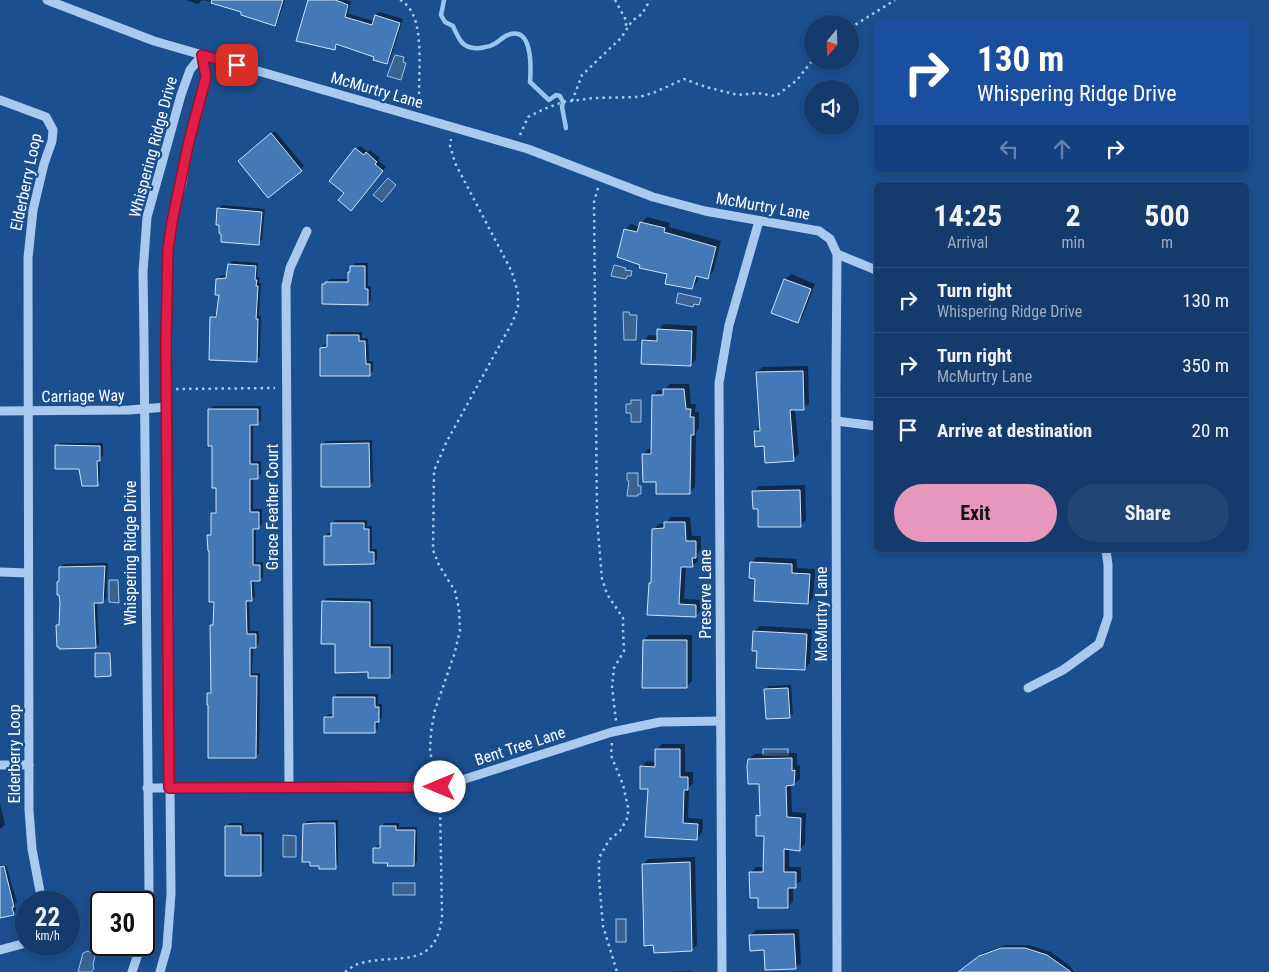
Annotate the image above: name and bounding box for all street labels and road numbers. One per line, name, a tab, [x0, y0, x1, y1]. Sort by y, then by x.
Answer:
street label: McMurtry Lane	[329, 68, 425, 112]
street label: Whispering Ridge Drive	[125, 74, 181, 220]
street label: Elderberry Loop	[6, 131, 46, 232]
street label: McMurtry Lane	[714, 188, 812, 224]
street label: Carriage Way	[41, 386, 125, 406]
street label: Grace Feather Court	[263, 444, 282, 570]
street label: Whispering Ridge Drive	[121, 480, 140, 626]
street label: Preserve Lane	[696, 549, 715, 639]
street label: McMurtry Lane	[812, 566, 831, 662]
street label: Elderberry Loop	[5, 704, 24, 804]
street label: Bent Tree Lane	[472, 722, 568, 770]

